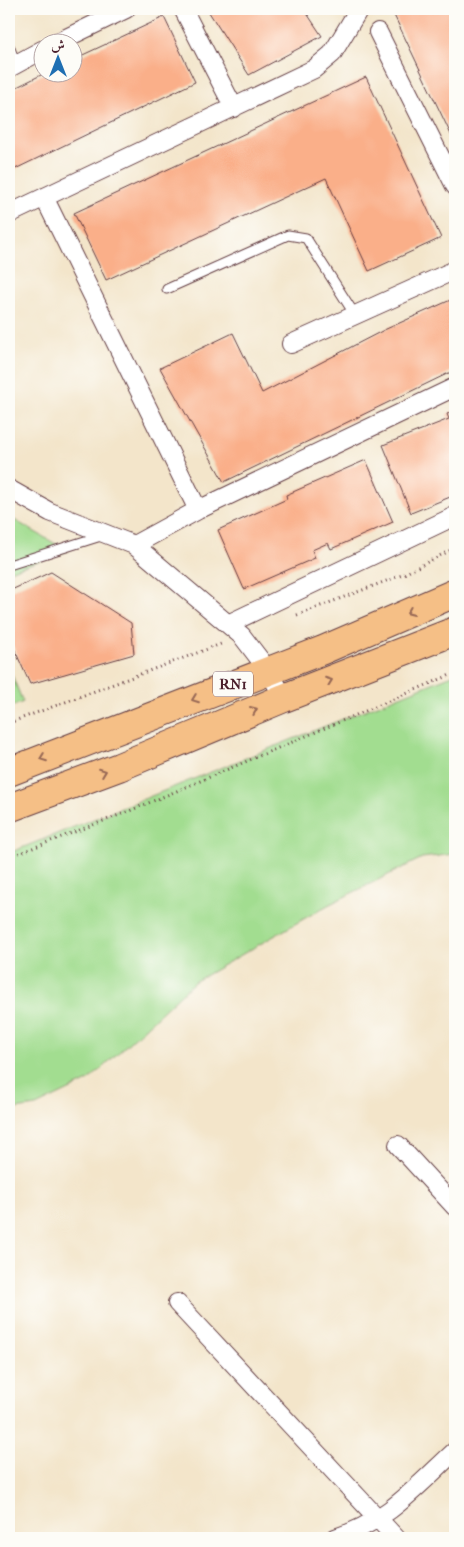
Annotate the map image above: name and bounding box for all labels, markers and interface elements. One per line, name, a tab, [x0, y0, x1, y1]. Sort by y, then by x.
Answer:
north arrow	[32, 32, 82, 82]
text: ش	[51, 37, 65, 54]
one-way arrow	[407, 607, 415, 617]
road number: RN1	[213, 672, 253, 696]
one-way arrow	[324, 677, 333, 687]
one-way arrow	[191, 693, 200, 703]
one-way arrow	[249, 706, 258, 717]
one-way arrow	[40, 753, 48, 763]
one-way arrow	[99, 768, 107, 778]

